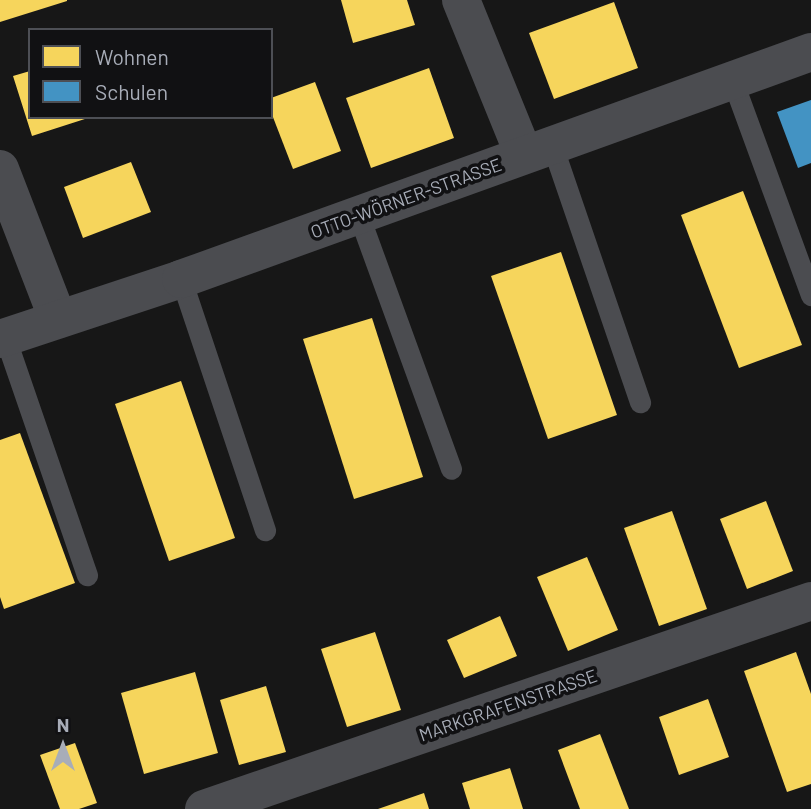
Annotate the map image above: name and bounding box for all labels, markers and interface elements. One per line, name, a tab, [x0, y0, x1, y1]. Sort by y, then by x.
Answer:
legend	[28, 28, 273, 119]
text: Wohnen	[95, 44, 169, 69]
text: Schulen	[95, 79, 168, 104]
street label: OTTO-WÖRNER-STRASSE	[308, 153, 504, 243]
street label: MARKGRAFENSTRASSE	[416, 664, 600, 746]
north arrow	[28, 711, 98, 781]
text: N	[57, 713, 69, 736]

